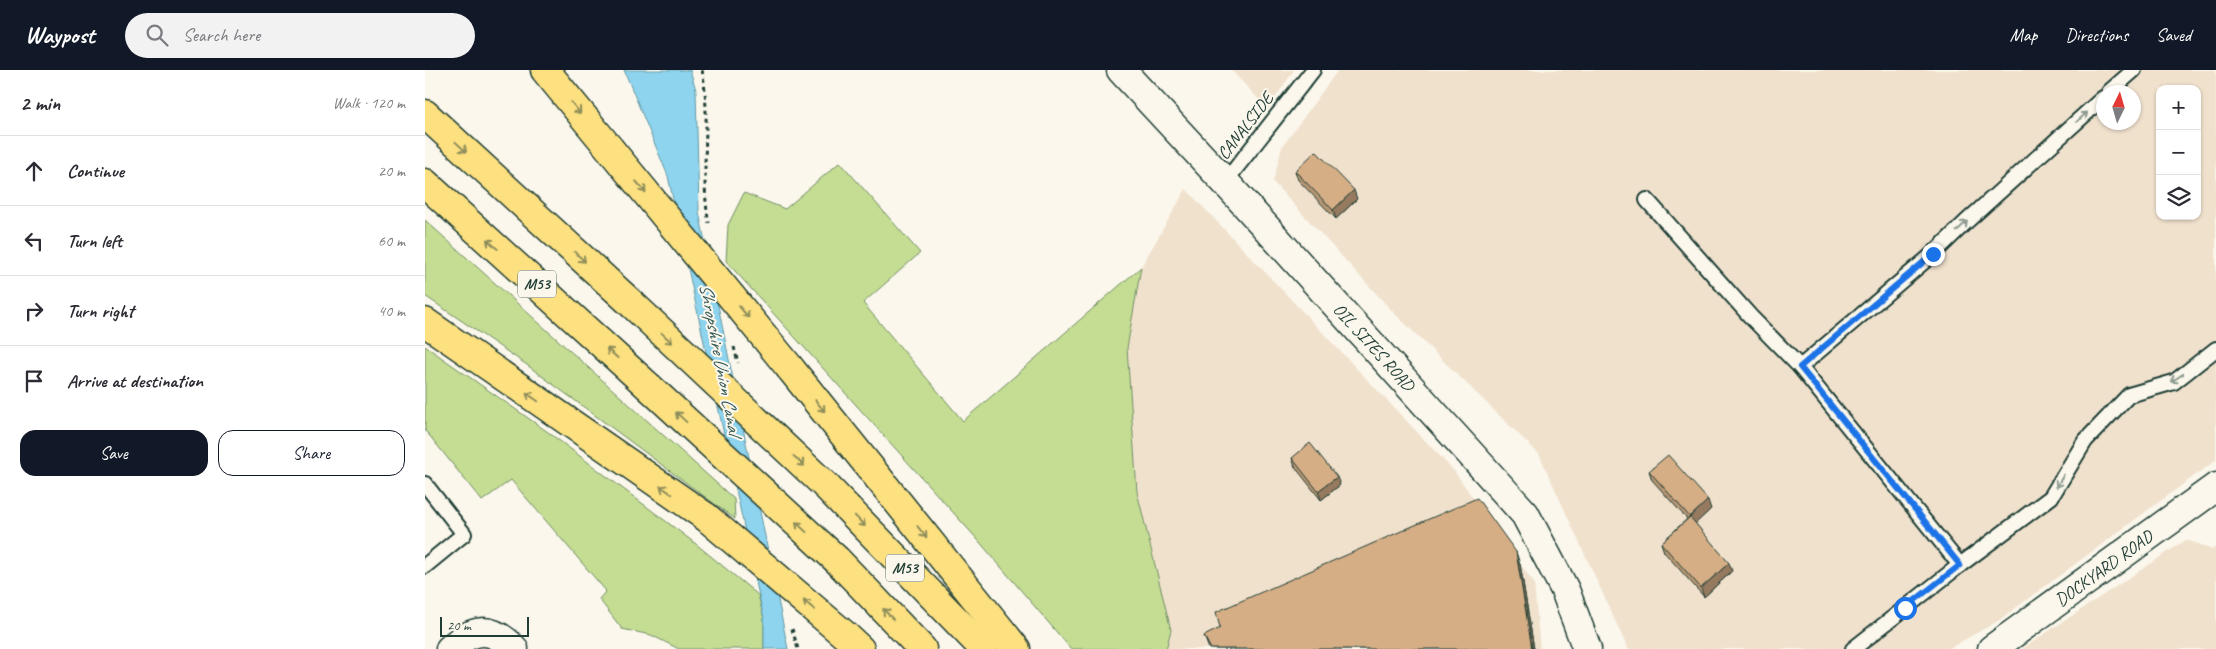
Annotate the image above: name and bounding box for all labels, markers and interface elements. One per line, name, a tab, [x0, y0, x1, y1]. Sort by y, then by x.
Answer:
search box	[125, 13, 475, 58]
text: Waypost	[25, 20, 95, 50]
icon: search	[143, 21, 171, 49]
text: Search here	[183, 23, 260, 47]
text: Map	[2010, 24, 2037, 46]
text: Directions	[2065, 24, 2128, 46]
text: Saved	[2156, 24, 2191, 46]
north arrow	[2096, 85, 2141, 130]
map controls	[2156, 85, 2201, 220]
button: +	[2156, 85, 2201, 130]
street label: CANALSIDE	[1212, 86, 1280, 164]
text: 2 min	[20, 90, 60, 116]
text: Walk · 120 m	[333, 93, 405, 113]
one-way arrow	[570, 101, 581, 114]
one-way arrow	[2076, 111, 2089, 123]
button: −	[2156, 130, 2201, 175]
one-way arrow	[454, 141, 467, 153]
icon: ahead	[20, 157, 48, 185]
text: Continue	[67, 159, 124, 183]
text: 20 m	[378, 161, 405, 181]
button: layers	[2156, 175, 2201, 220]
one-way arrow	[635, 180, 646, 193]
one-way arrow	[1956, 220, 1968, 232]
icon: left	[20, 227, 48, 255]
text: Turn left	[67, 229, 122, 253]
text: 60 m	[378, 231, 405, 251]
one-way arrow	[486, 238, 499, 250]
route end	[1922, 243, 1945, 266]
one-way arrow	[574, 251, 587, 263]
road number: M53	[518, 270, 556, 298]
water label: Shropshire Union Canal	[694, 281, 748, 443]
icon: right	[20, 297, 48, 325]
street label: OIL SITES ROAD	[1329, 298, 1420, 397]
text: Turn right	[67, 299, 134, 323]
text: 40 m	[378, 301, 405, 321]
one-way arrow	[739, 306, 750, 319]
one-way arrow	[661, 332, 674, 344]
one-way arrow	[606, 348, 619, 359]
icon: arrive	[20, 367, 48, 395]
text: Arrive at destination	[67, 369, 203, 393]
one-way arrow	[2171, 373, 2185, 383]
one-way arrow	[525, 392, 539, 402]
one-way arrow	[815, 399, 826, 412]
one-way arrow	[675, 411, 688, 422]
button: Save	[20, 430, 208, 476]
button: Share	[218, 430, 405, 476]
one-way arrow	[792, 455, 805, 466]
one-way arrow	[2055, 474, 2065, 488]
one-way arrow	[659, 485, 673, 495]
one-way arrow	[854, 515, 866, 527]
one-way arrow	[794, 521, 807, 533]
street label: DOCKYARD ROAD	[2051, 524, 2158, 611]
one-way arrow	[917, 525, 928, 538]
road number: M53	[886, 554, 924, 582]
route start	[1894, 597, 1917, 620]
one-way arrow	[803, 600, 816, 611]
one-way arrow	[882, 607, 894, 620]
scale bar	[440, 614, 529, 637]
text: 20 m	[447, 617, 471, 634]

